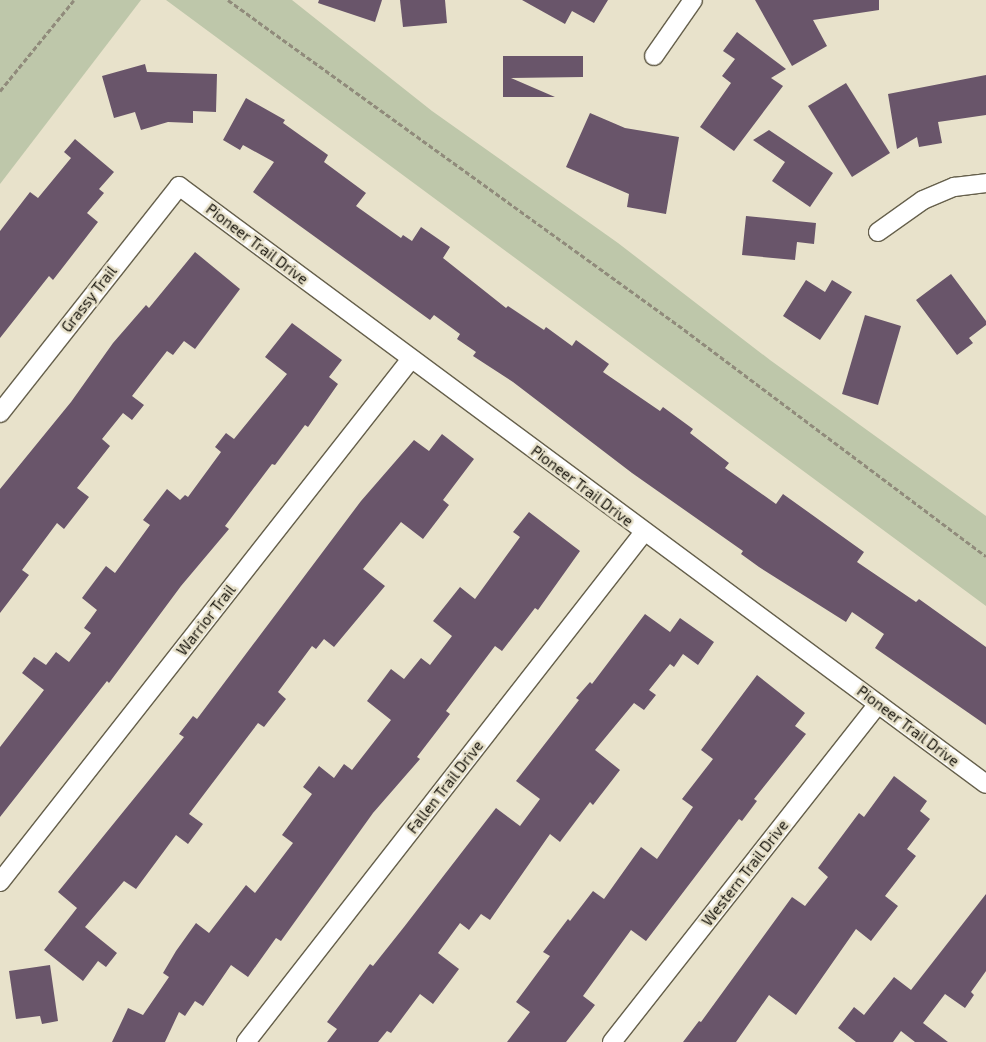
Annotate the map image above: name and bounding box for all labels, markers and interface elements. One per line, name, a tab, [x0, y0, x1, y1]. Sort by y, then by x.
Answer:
street label: Pioneer Trail Drive	[202, 200, 312, 288]
street label: Grassy Trail	[57, 262, 121, 336]
street label: Pioneer Trail Drive	[527, 442, 637, 530]
street label: Warrior Trail	[173, 581, 239, 659]
street label: Pioneer Trail Drive	[853, 682, 963, 770]
street label: Fallen Trail Drive	[403, 737, 487, 837]
street label: Western Trail Drive	[698, 816, 792, 930]

